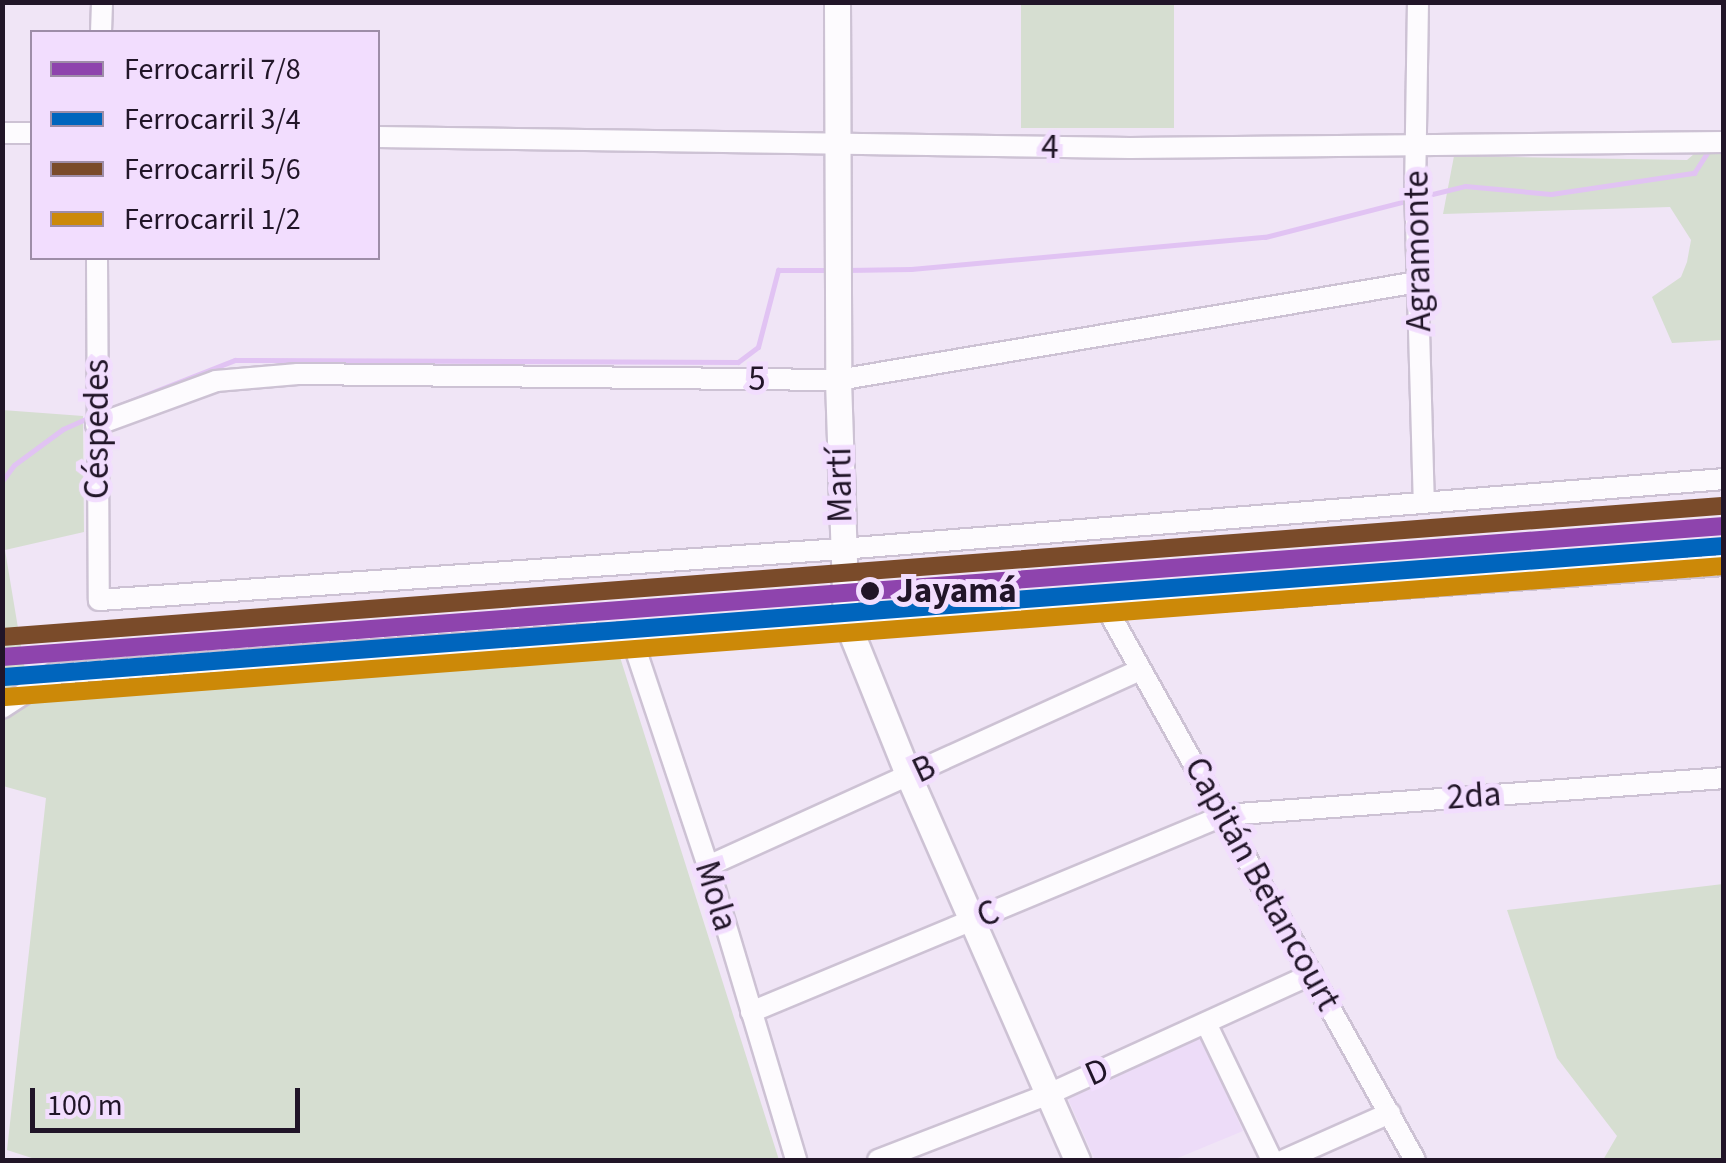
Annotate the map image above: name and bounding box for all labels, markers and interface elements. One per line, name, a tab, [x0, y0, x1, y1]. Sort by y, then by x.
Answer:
legend	[30, 30, 380, 260]
text: Ferrocarril 7/8	[124, 48, 301, 91]
text: Ferrocarril 3/4	[124, 98, 301, 141]
street label: 4	[1041, 126, 1059, 168]
text: Ferrocarril 5/6	[124, 148, 301, 191]
street label: Agramonte	[1396, 170, 1440, 332]
text: Ferrocarril 1/2	[124, 198, 301, 241]
street label: 5	[748, 358, 766, 400]
street label: Céspedes	[76, 359, 118, 499]
street label: Martí	[818, 447, 862, 523]
place label: Jayamá	[896, 570, 1017, 612]
marker: Jayamá	[853, 574, 887, 608]
street label: B	[906, 746, 942, 792]
street label: Capitán Betancourt	[1175, 750, 1349, 1018]
street label: 2da	[1445, 773, 1503, 819]
street label: Mola	[686, 856, 746, 936]
street label: C	[971, 891, 1005, 937]
street label: D	[1079, 1048, 1115, 1096]
scale bar	[35, 1068, 305, 1130]
text: 100 m	[47, 1084, 123, 1127]

